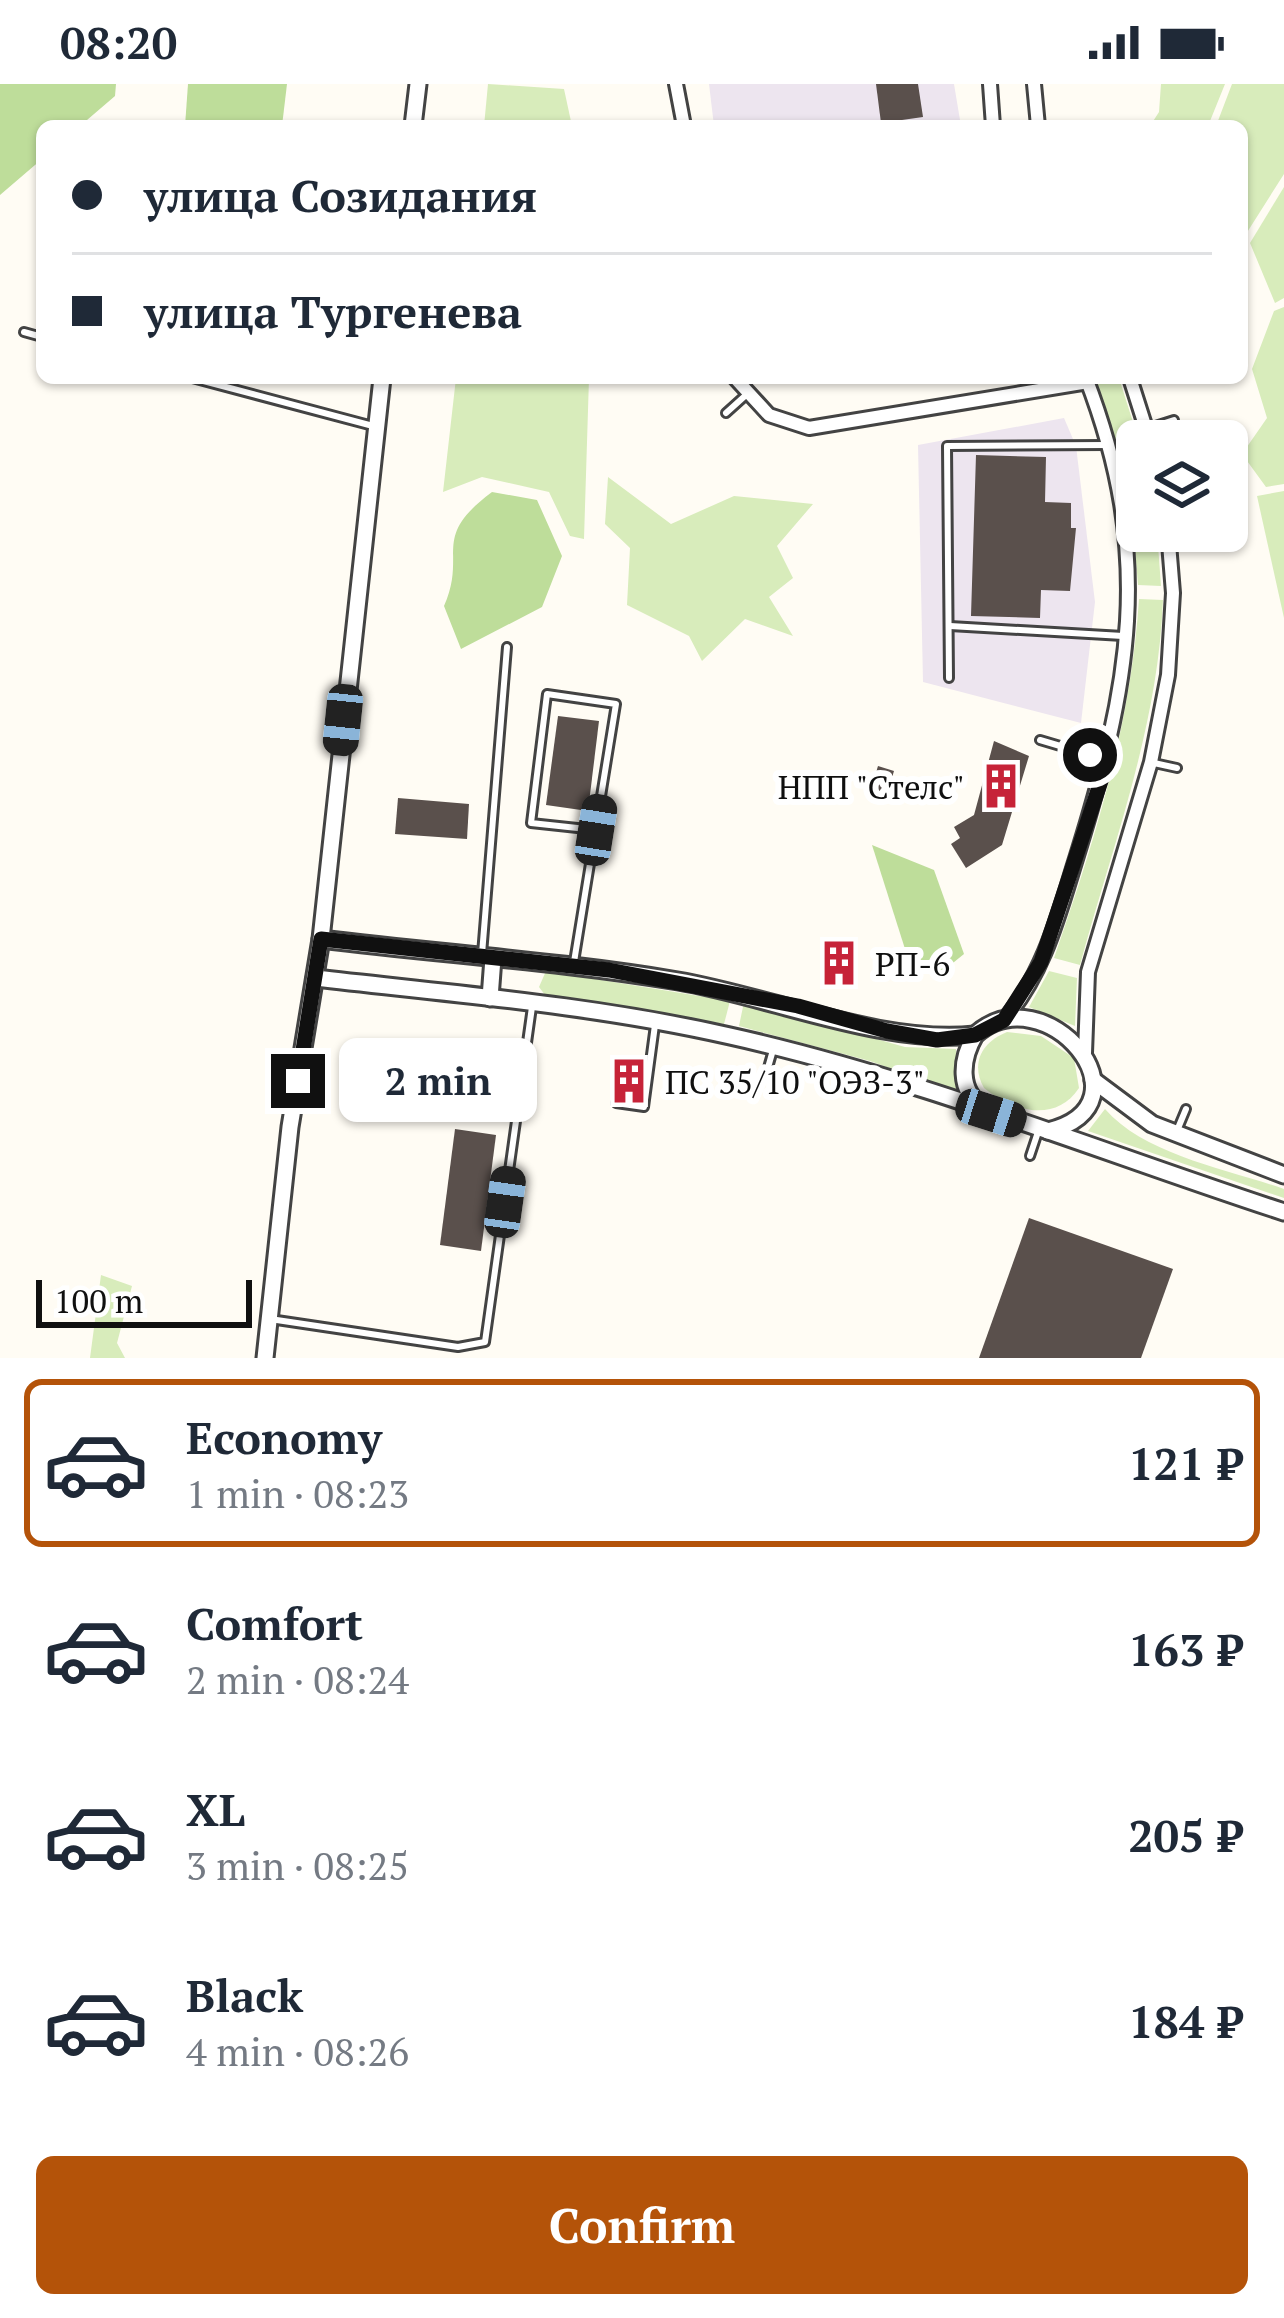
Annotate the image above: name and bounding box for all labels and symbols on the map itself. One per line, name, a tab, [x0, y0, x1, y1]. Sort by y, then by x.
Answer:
car	[321, 682, 365, 758]
route start	[1063, 728, 1117, 782]
building icon: НПП "Стелс"	[976, 761, 1026, 811]
place label: НПП "Стелс"	[778, 765, 965, 808]
car	[573, 792, 619, 868]
building icon: РП-6	[814, 938, 864, 988]
place label: РП-6	[875, 942, 950, 985]
callout: 2 min	[340, 1039, 538, 1123]
route end	[271, 1054, 325, 1108]
building icon: ПС 35/10 "ОЭЗ-3"	[604, 1056, 654, 1106]
place label: ПС 35/10 "ОЭЗ-3"	[665, 1060, 925, 1103]
car	[951, 1085, 1031, 1141]
car	[482, 1164, 528, 1240]
scale bar	[36, 1274, 252, 1327]

